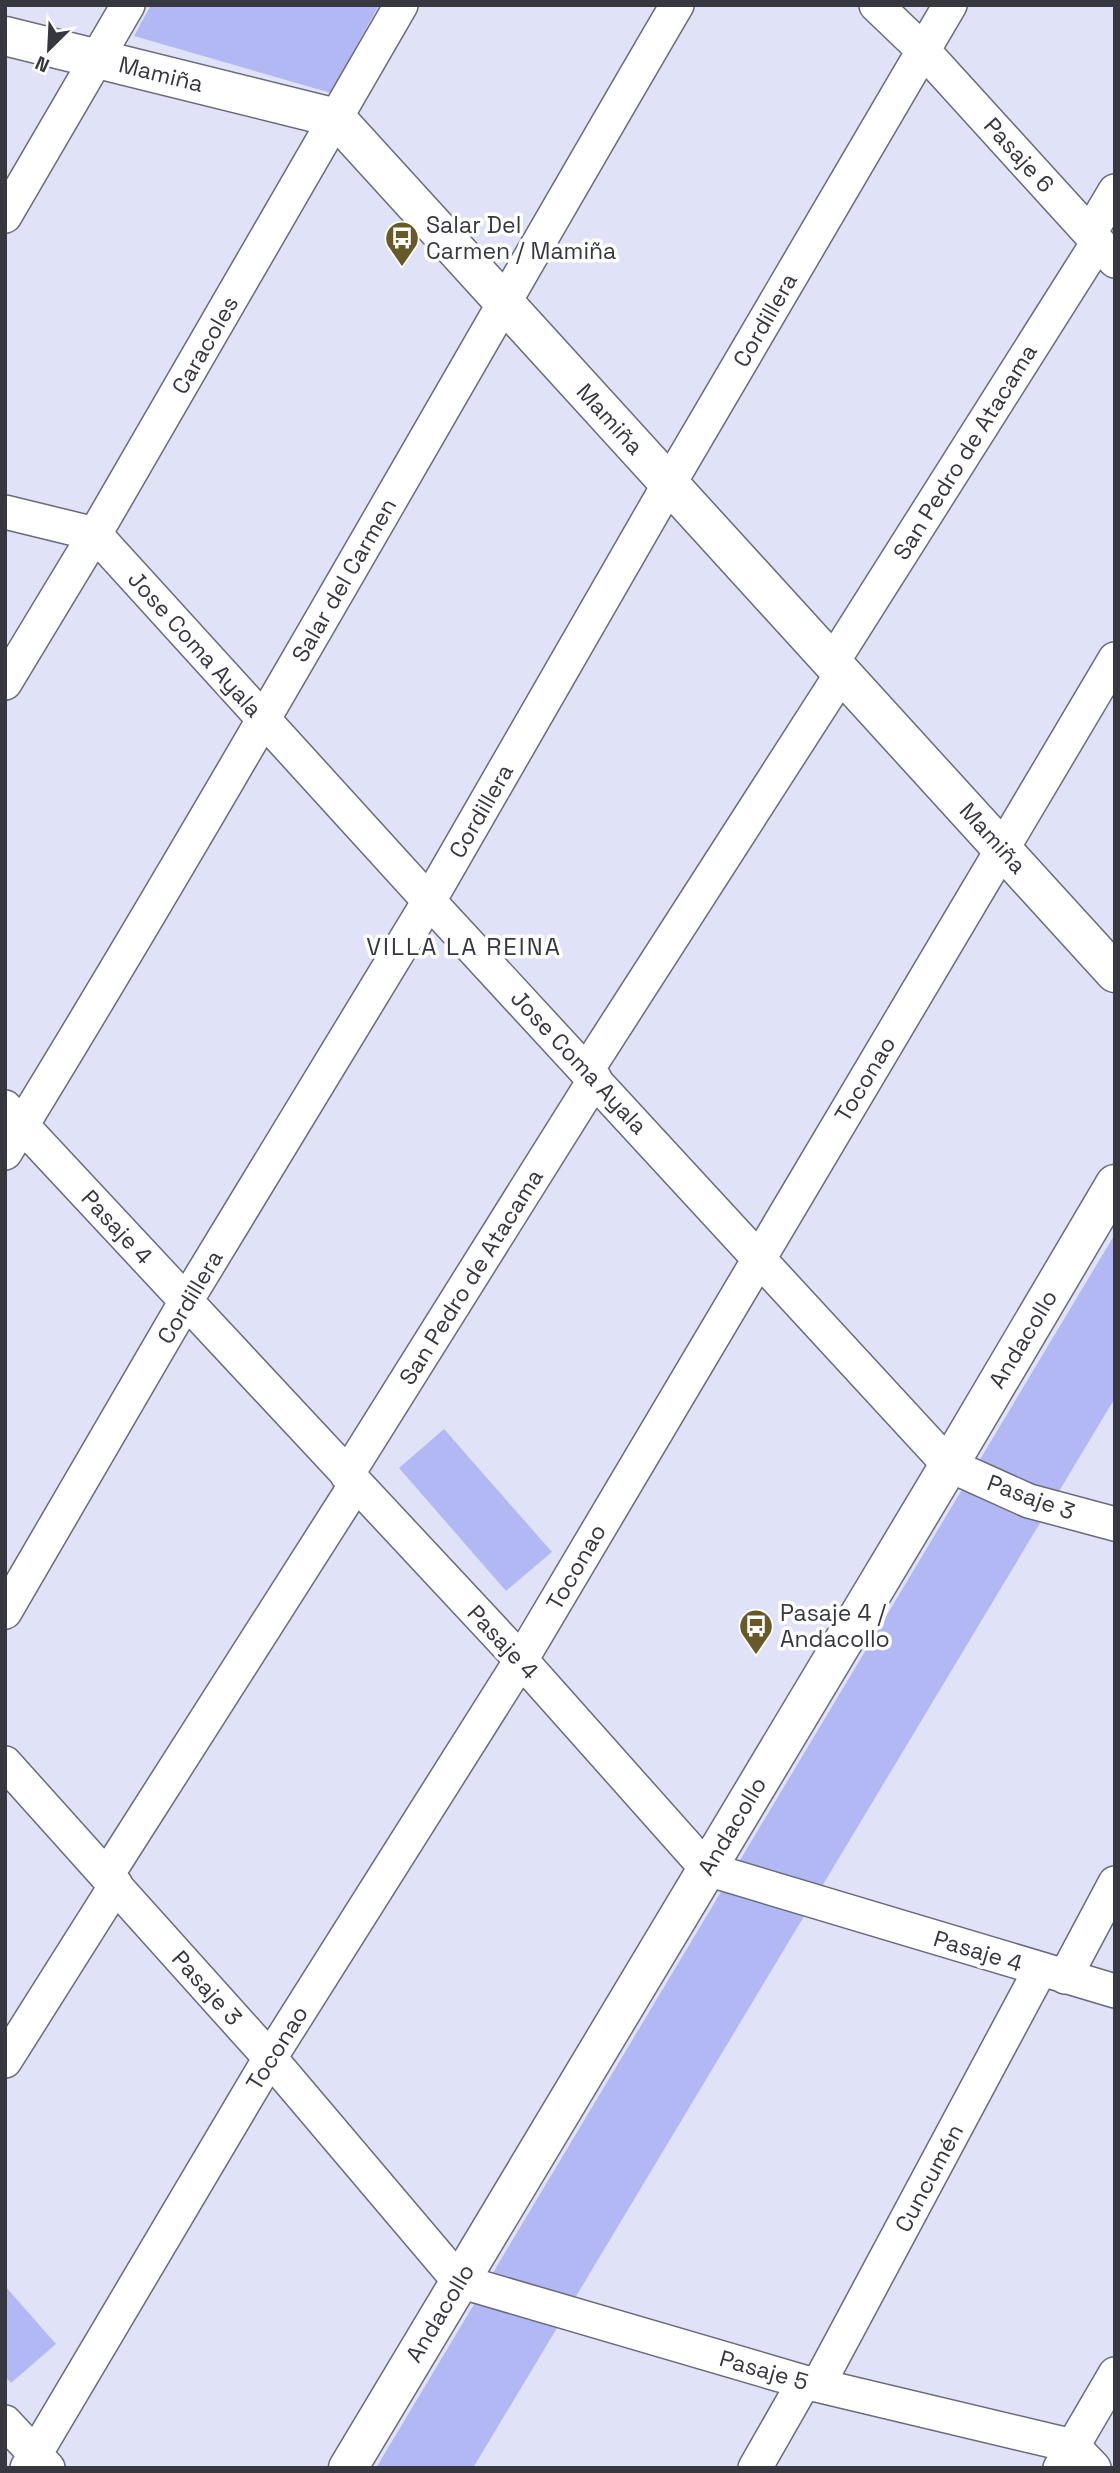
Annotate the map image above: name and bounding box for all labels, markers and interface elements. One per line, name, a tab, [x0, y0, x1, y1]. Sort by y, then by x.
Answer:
north arrow	[14, 14, 84, 84]
street label: Mamiña	[116, 49, 206, 99]
text: N	[31, 50, 53, 78]
street label: Pasaje 6	[977, 111, 1061, 199]
place label: Salar Del Carmen / Mamiña	[426, 210, 616, 266]
bus stop icon: Salar Del Carmen / Mamiña	[383, 219, 421, 268]
street label: Cordillera	[726, 267, 804, 373]
street label: Caracoles	[165, 291, 245, 399]
street label: San Pedro de Atacama	[886, 338, 1044, 566]
street label: Mamiña	[570, 377, 650, 461]
street label: Salar del Carmen	[285, 492, 403, 668]
street label: Jose Coma Ayala	[121, 564, 269, 724]
street label: Cordillera	[442, 758, 520, 864]
street label: Mamiña	[953, 796, 1033, 880]
district label: VILLA LA REINA	[366, 931, 562, 962]
street label: Jose Coma Ayala	[504, 983, 654, 1141]
street label: Toconao	[828, 1031, 902, 1127]
street label: San Pedro de Atacama	[392, 1163, 550, 1391]
street label: Pasaje 4	[75, 1183, 159, 1271]
street label: Cordillera	[150, 1245, 230, 1349]
street label: Andacollo	[982, 1284, 1064, 1394]
street label: Pasaje 3	[983, 1467, 1079, 1527]
street label: Toconao	[539, 1519, 613, 1615]
street label: Pasaje 4	[461, 1598, 545, 1686]
place label: Pasaje 4 / Andacollo	[780, 1598, 890, 1654]
bus stop icon: Pasaje 4 / Andacollo	[737, 1607, 775, 1656]
street label: Andacollo	[691, 1771, 773, 1881]
street label: Pasaje 4	[930, 1923, 1026, 1979]
street label: Pasaje 3	[165, 1944, 249, 2032]
street label: Toconao	[239, 2000, 315, 2096]
street label: Cuncumén	[888, 2119, 970, 2237]
street label: Andacollo	[399, 2258, 481, 2368]
street label: Pasaje 5	[716, 2343, 812, 2397]

